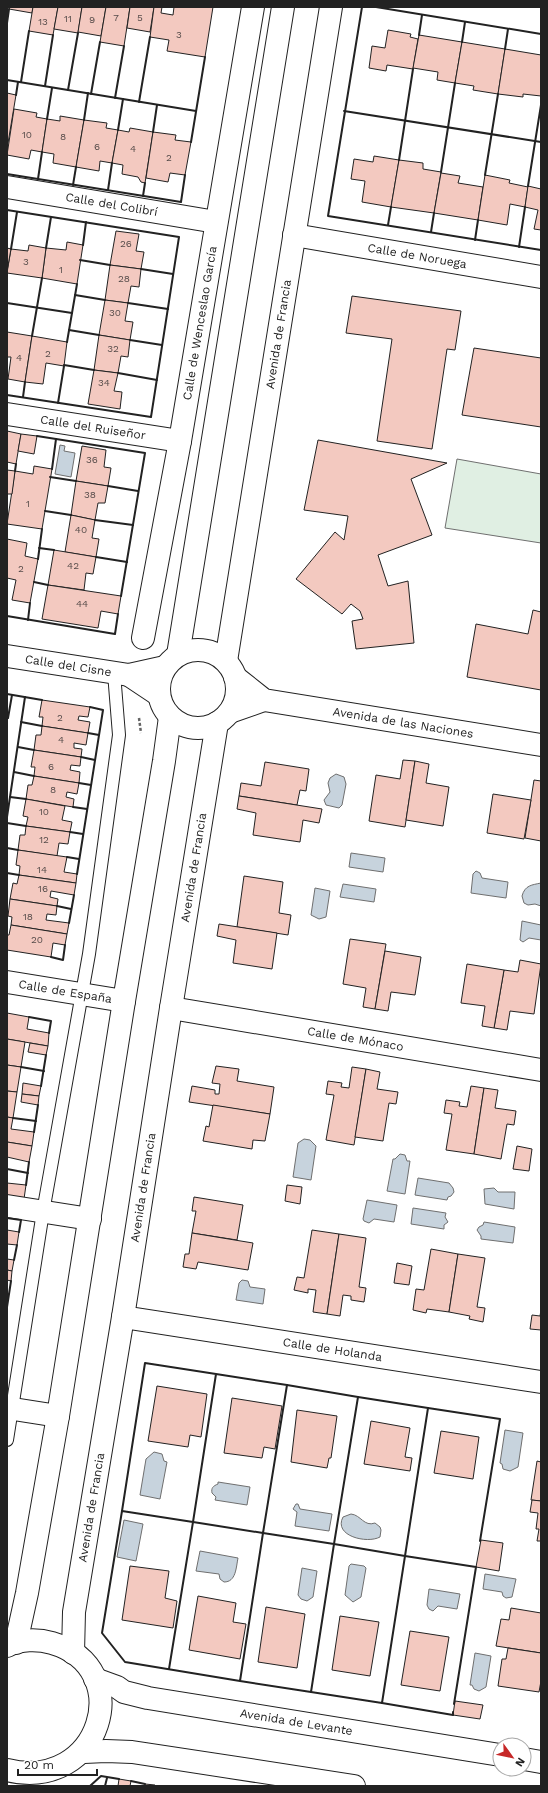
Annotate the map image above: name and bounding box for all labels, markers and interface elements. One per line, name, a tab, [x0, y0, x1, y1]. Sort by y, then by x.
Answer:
house number: 7	[113, 12, 119, 23]
house number: 5	[137, 12, 143, 23]
house number: 11	[64, 13, 72, 24]
house number: 9	[89, 14, 95, 25]
house number: 13	[38, 16, 48, 27]
house number: 3	[176, 29, 182, 40]
house number: 10	[22, 129, 32, 140]
house number: 8	[60, 131, 66, 142]
house number: 6	[94, 141, 100, 152]
house number: 4	[130, 143, 136, 154]
house number: 2	[166, 152, 172, 163]
street label: Calle del Colibrí	[64, 190, 159, 219]
house number: 26	[120, 238, 132, 249]
street label: Calle de Noruega	[367, 241, 468, 271]
street label: Calle de Wenceslao García	[180, 245, 220, 401]
house number: 3	[23, 256, 29, 267]
house number: 1	[59, 264, 63, 275]
house number: 28	[118, 273, 130, 284]
street label: Avenida de Francia	[263, 278, 294, 390]
house number: 30	[109, 307, 121, 318]
house number: 32	[107, 343, 119, 354]
house number: 2	[45, 348, 51, 359]
house number: 4	[16, 352, 22, 363]
house number: 34	[98, 377, 110, 388]
street label: Calle del Ruiseñor	[39, 412, 147, 443]
house number: 36	[86, 454, 98, 465]
house number: 38	[84, 489, 96, 500]
house number: 1	[26, 498, 30, 509]
house number: 40	[75, 524, 87, 535]
house number: 42	[67, 560, 79, 571]
house number: 2	[18, 563, 24, 574]
house number: 44	[76, 598, 88, 609]
street label: Calle del Cisne	[24, 652, 113, 679]
street label: Avenida de las Naciones	[332, 704, 475, 741]
house number: 2	[57, 712, 63, 723]
house number: 4	[58, 734, 64, 745]
house number: 6	[48, 761, 54, 772]
house number: 8	[50, 784, 56, 795]
house number: 10	[39, 806, 49, 817]
street label: Avenida de Francia	[178, 812, 209, 923]
house number: 12	[39, 834, 49, 845]
house number: 14	[37, 864, 47, 875]
house number: 16	[38, 883, 48, 894]
house number: 18	[23, 911, 33, 922]
house number: 20	[31, 934, 43, 945]
street label: Calle de España	[17, 977, 113, 1006]
street label: Calle de Mónaco	[306, 1024, 405, 1054]
street label: Avenida de Francia	[128, 1132, 159, 1243]
street label: Calle de Holanda	[282, 1335, 383, 1364]
street label: Avenida de Francia	[75, 1452, 107, 1563]
street label: Avenida de Levante	[239, 1706, 354, 1738]
north arrow	[492, 1737, 532, 1777]
scale bar	[18, 1751, 97, 1777]
text: N	[512, 1755, 528, 1769]
text: 20 m	[24, 1758, 54, 1772]

